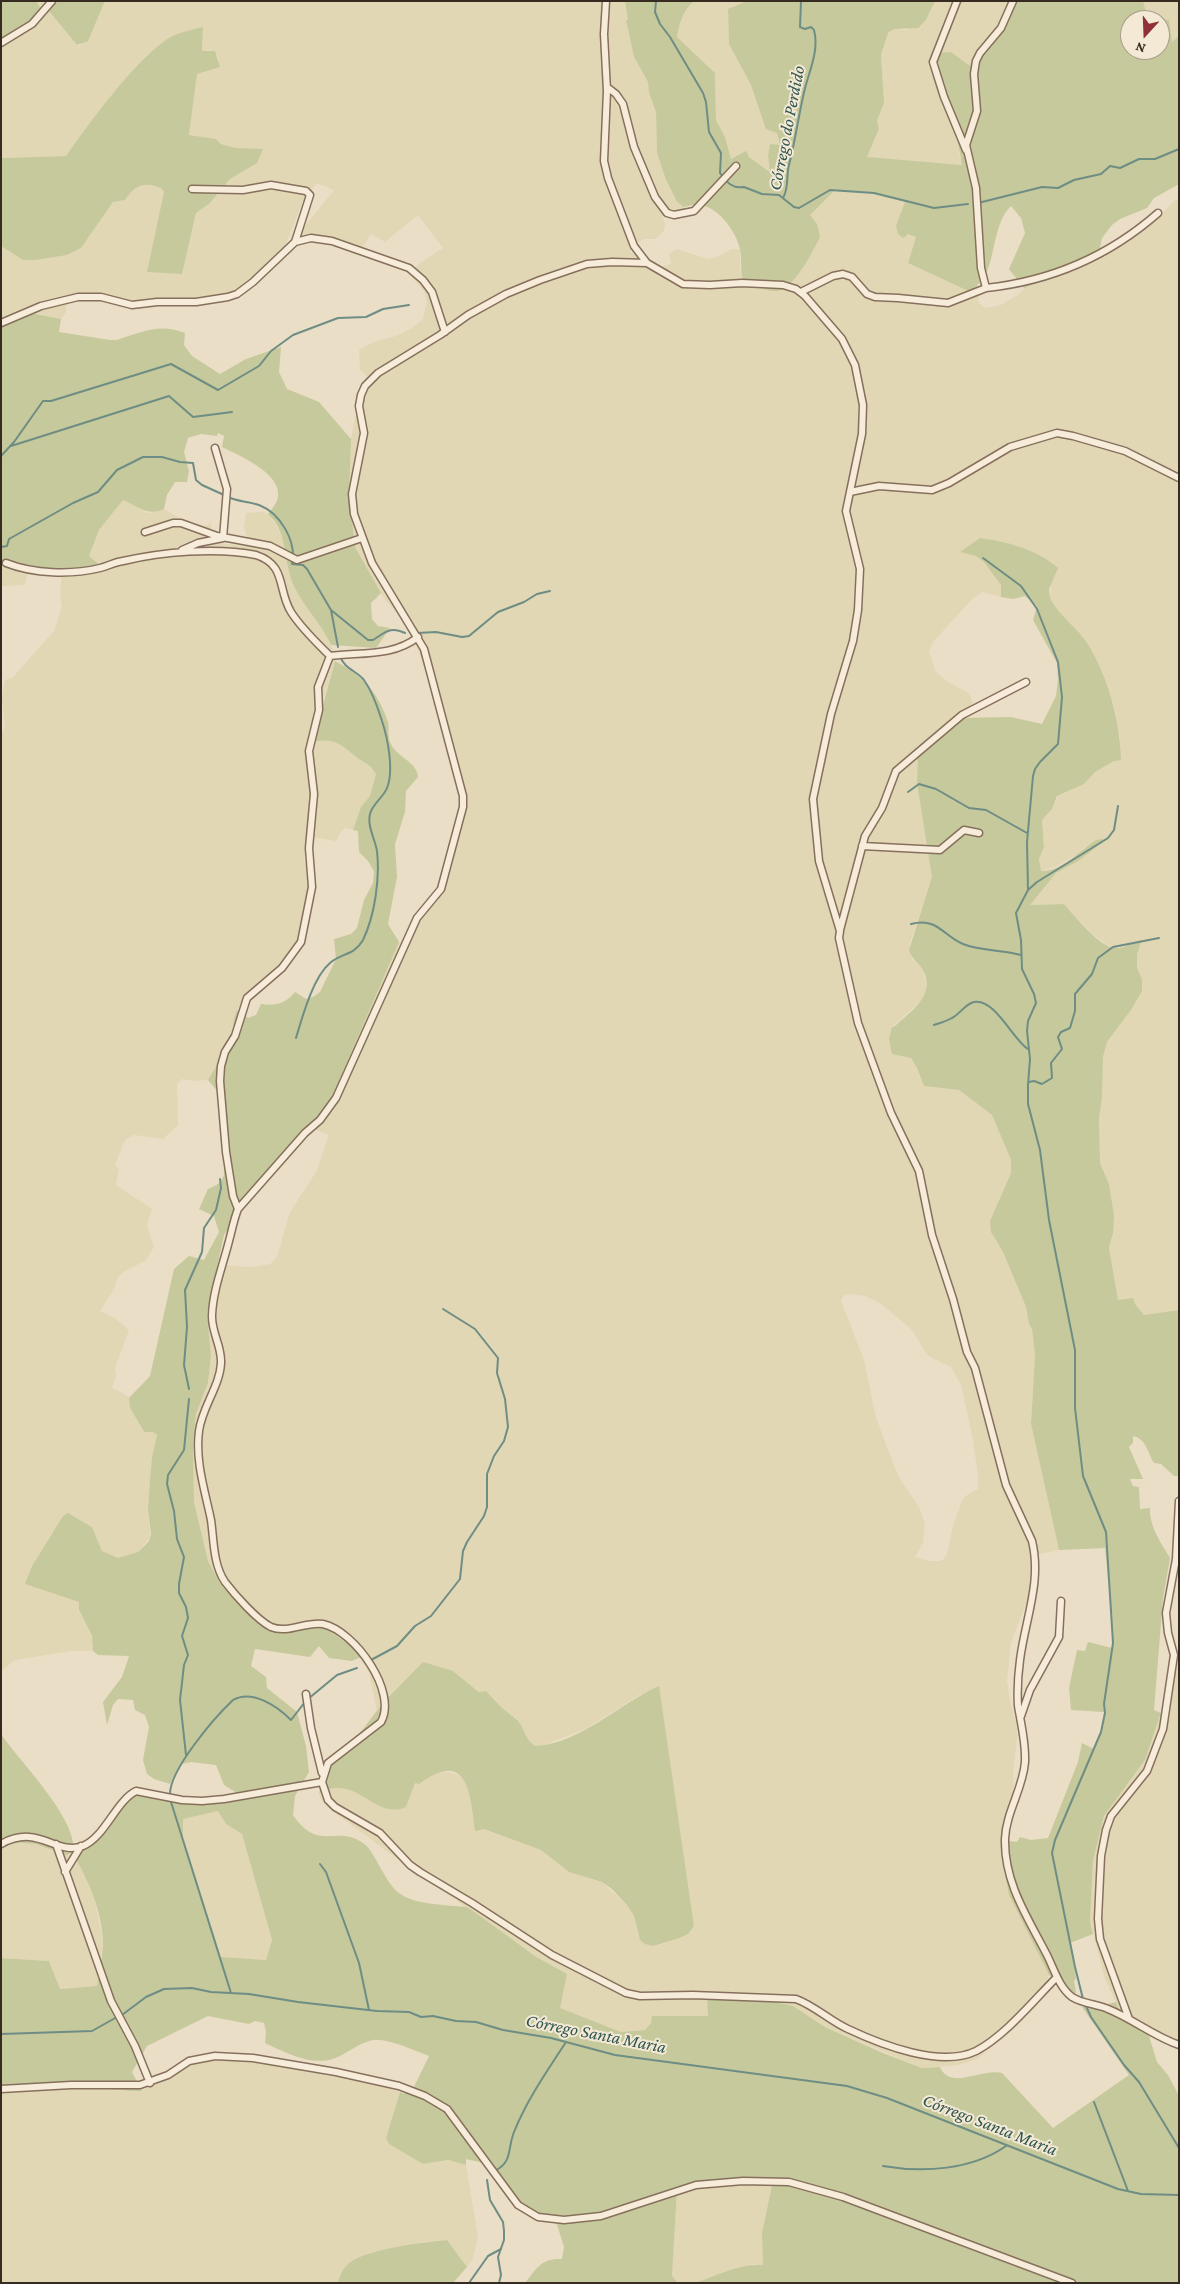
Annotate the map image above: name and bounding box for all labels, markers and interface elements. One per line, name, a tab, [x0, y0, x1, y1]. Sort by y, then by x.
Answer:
north arrow	[1120, 10, 1170, 60]
text: N	[1133, 39, 1147, 57]
water label: Córrego do Perdido	[764, 64, 810, 192]
water label: Córrego Santa Maria	[524, 2010, 668, 2058]
water label: Córrego Santa Maria	[920, 2089, 1060, 2161]

